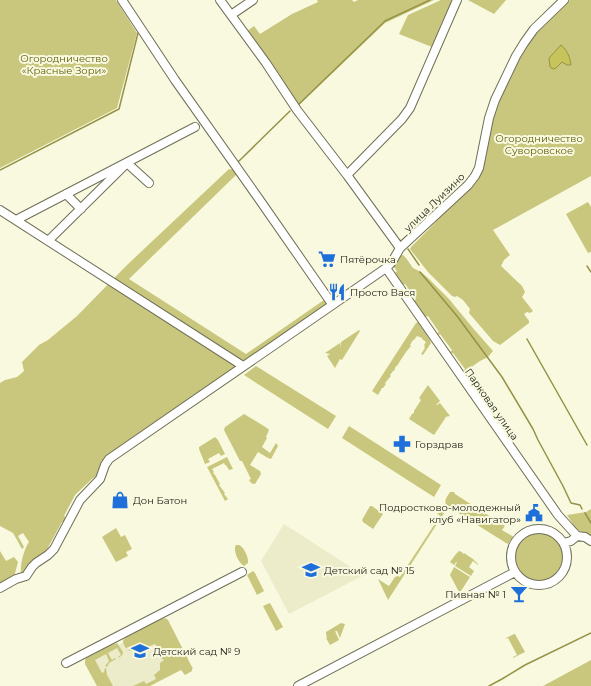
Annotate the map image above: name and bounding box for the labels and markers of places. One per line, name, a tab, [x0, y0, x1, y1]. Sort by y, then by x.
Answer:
supermarket icon: Пятёрочка	[317, 249, 337, 269]
place label: Пятёрочка	[340, 253, 396, 266]
restaurant icon: Просто Вася	[327, 282, 347, 302]
place label: Просто Вася	[350, 286, 415, 299]
pharmacy icon: Горздрав	[392, 434, 412, 454]
place label: Горздрав	[415, 438, 463, 451]
shop icon: Дон Батон	[110, 490, 130, 510]
place label: Дон Батон	[133, 494, 187, 507]
place label: Подростково-молодежный клуб «Навигатор»	[379, 501, 521, 526]
public building icon: Подростково-молодежный клуб «Навигатор»	[524, 503, 544, 523]
school or university icon: Детский сад № 15	[301, 560, 321, 580]
place label: Детский сад № 15	[324, 564, 415, 577]
bar icon: Пивная № 1	[509, 584, 529, 604]
place label: Пивная № 1	[445, 588, 506, 601]
school or university icon: Детский сад № 9	[130, 641, 150, 661]
place label: Детский сад № 9	[153, 645, 240, 658]

